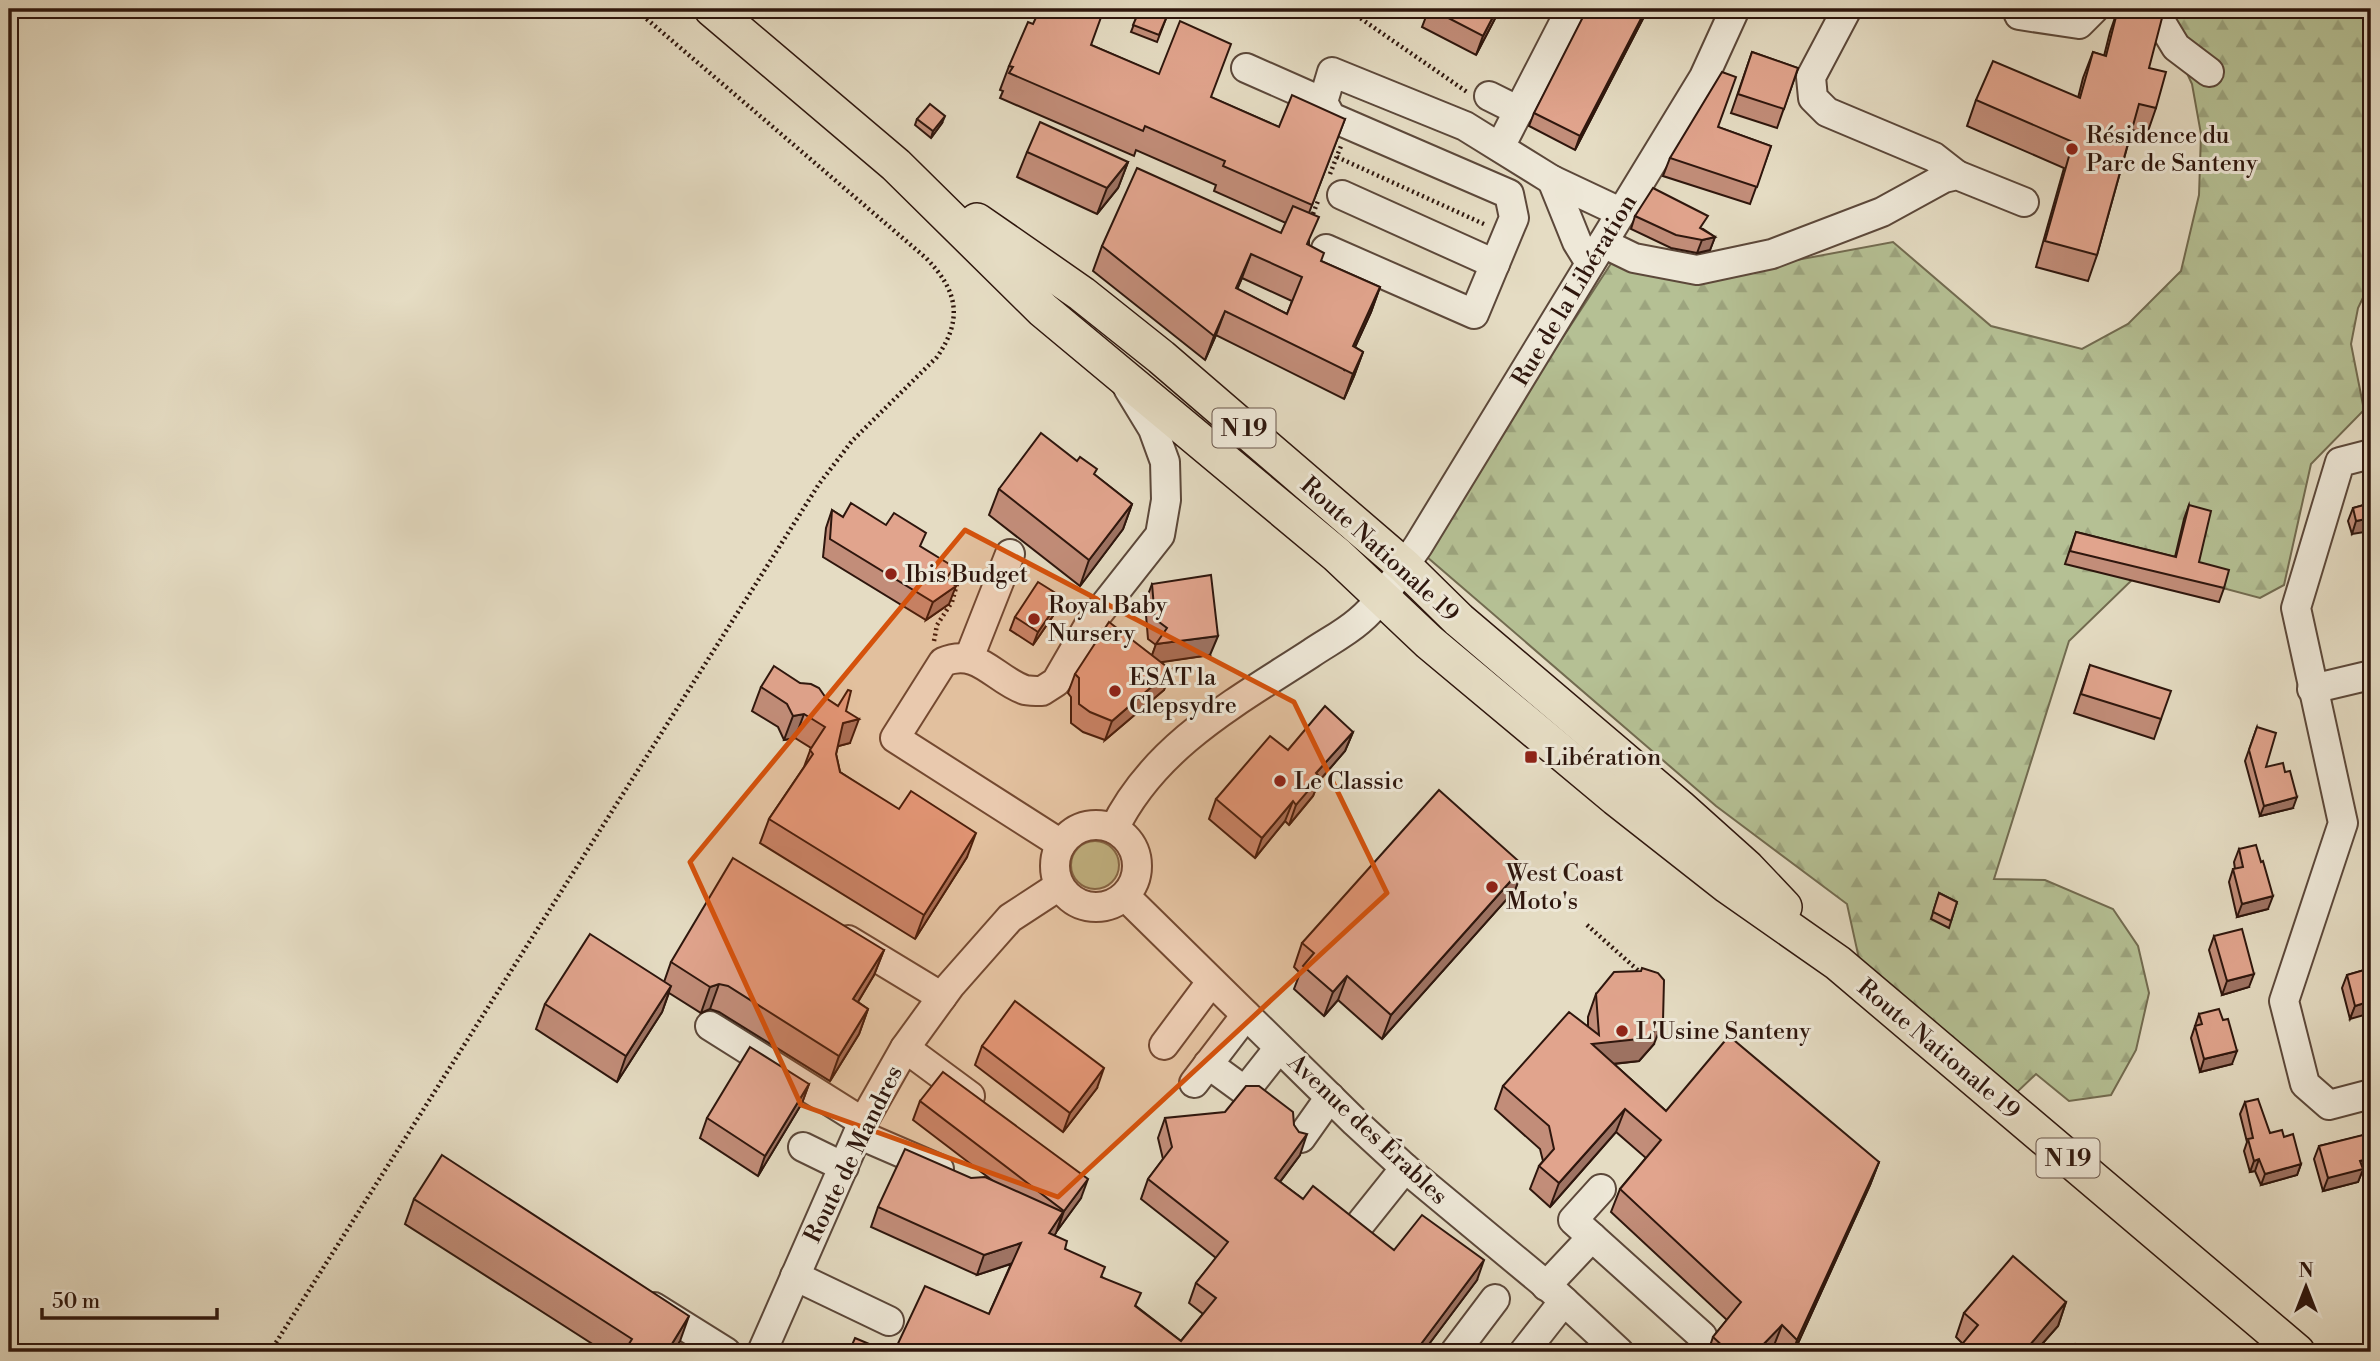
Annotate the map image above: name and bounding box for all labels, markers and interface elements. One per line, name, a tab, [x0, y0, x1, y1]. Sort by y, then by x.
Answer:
place label: Résidence du Parc de Santeny	[2086, 121, 2258, 179]
marker: Résidence du Parc de Santeny	[2064, 141, 2080, 157]
street label: Rue de la Libération	[1506, 189, 1644, 392]
road number: N 19	[1212, 408, 1276, 448]
street label: Route Nationale 19	[1294, 471, 1465, 629]
place label: Ibis Budget	[905, 560, 1029, 590]
marker: Ibis Budget	[883, 566, 899, 582]
place label: Royal Baby Nursery	[1048, 591, 1168, 649]
marker: Royal Baby Nursery	[1026, 611, 1042, 627]
place label: ESAT la Clepsydre	[1129, 663, 1237, 721]
marker: ESAT la Clepsydre	[1107, 683, 1123, 699]
place label: Libération	[1545, 743, 1661, 773]
marker: Libération	[1523, 749, 1539, 765]
place label: Le Classic	[1294, 767, 1404, 797]
marker: Le Classic	[1272, 773, 1288, 789]
place label: West Coast Moto's	[1505, 859, 1624, 917]
marker: West Coast Moto's	[1484, 879, 1500, 895]
street label: Route Nationale 19	[1851, 973, 2026, 1127]
place label: L'Usine Santeny	[1636, 1017, 1811, 1047]
marker: L'Usine Santeny	[1614, 1023, 1630, 1039]
street label: Avenue des Érables	[1280, 1047, 1454, 1212]
street label: Route de Mandres	[798, 1061, 910, 1248]
road number: N 19	[2036, 1138, 2100, 1177]
north arrow	[2272, 1252, 2342, 1322]
text: N	[2298, 1259, 2314, 1283]
scale bar	[42, 1277, 217, 1321]
text: 50 m	[52, 1289, 100, 1315]

